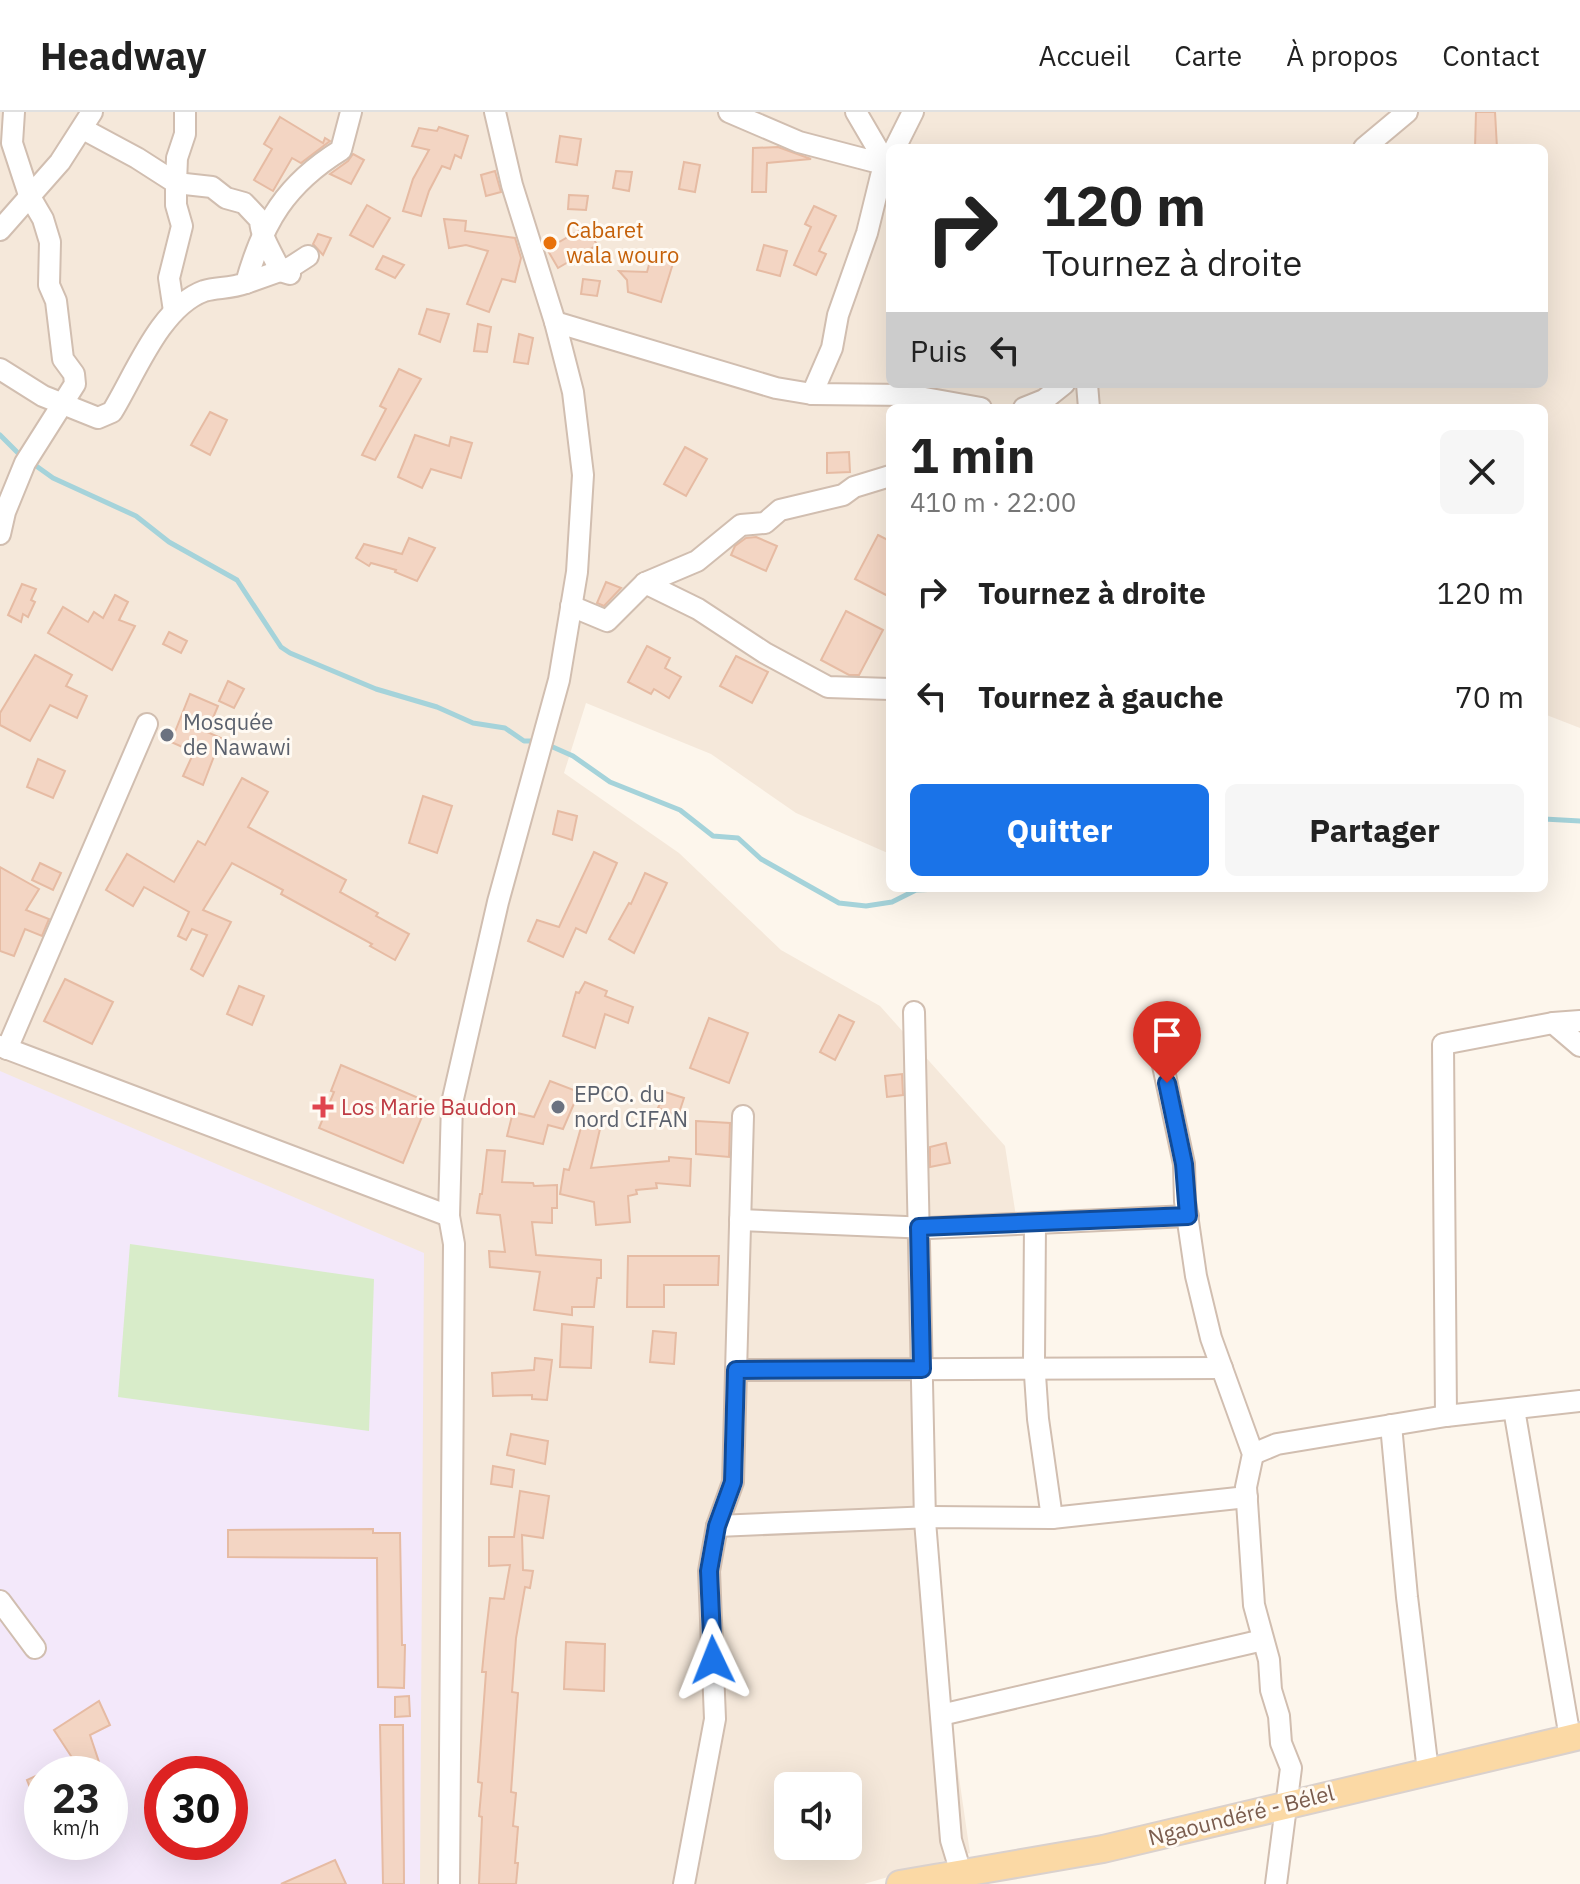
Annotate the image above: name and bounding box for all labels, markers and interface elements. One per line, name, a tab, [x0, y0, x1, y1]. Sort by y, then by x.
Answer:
text: Headway	[40, 31, 207, 80]
text: Accueil	[1038, 37, 1130, 74]
text: Carte	[1174, 37, 1242, 74]
text: À propos	[1286, 37, 1398, 74]
text: Contact	[1442, 37, 1540, 74]
text: 120 m	[1042, 169, 1206, 241]
icon: right	[910, 176, 1014, 280]
place label: Cabaret wala wouro	[566, 215, 679, 269]
marker: Cabaret wala wouro	[541, 234, 559, 252]
text: Tournez à droite	[1042, 239, 1302, 286]
icon: left	[983, 328, 1027, 372]
text: Puis	[910, 331, 967, 370]
text: 1 min	[910, 424, 1035, 486]
button: close	[1440, 430, 1524, 514]
text: 410 m · 22:00	[910, 485, 1076, 519]
icon: right	[910, 570, 954, 614]
text: Tournez à droite	[978, 573, 1206, 612]
text: 120 m	[1437, 573, 1524, 612]
icon: left	[910, 674, 954, 718]
text: Tournez à gauche	[978, 677, 1224, 716]
text: 70 m	[1455, 677, 1524, 716]
place label: Mosquée de Nawawi	[183, 707, 291, 761]
marker: Mosquée de Nawawi	[158, 726, 176, 744]
button: Quitter	[910, 784, 1209, 876]
button: Partager	[1225, 784, 1524, 876]
pin	[1133, 1001, 1201, 1083]
icon: arrive	[1145, 1013, 1189, 1057]
place label: EPCO. du nord CIFAN	[574, 1079, 688, 1133]
place label: Los Marie Baudon	[341, 1092, 517, 1121]
marker: Los Marie Baudon	[312, 1096, 334, 1118]
marker: EPCO. du nord CIFAN	[549, 1098, 567, 1116]
position arrow	[671, 1618, 755, 1702]
speed limit sign: 30	[144, 1756, 248, 1860]
text: 23	[52, 1772, 100, 1824]
map controls	[774, 1772, 862, 1860]
button: sound	[774, 1772, 862, 1860]
street label: Ngaoundéré - Bélel	[1145, 1777, 1337, 1852]
text: km/h	[52, 1814, 100, 1841]

